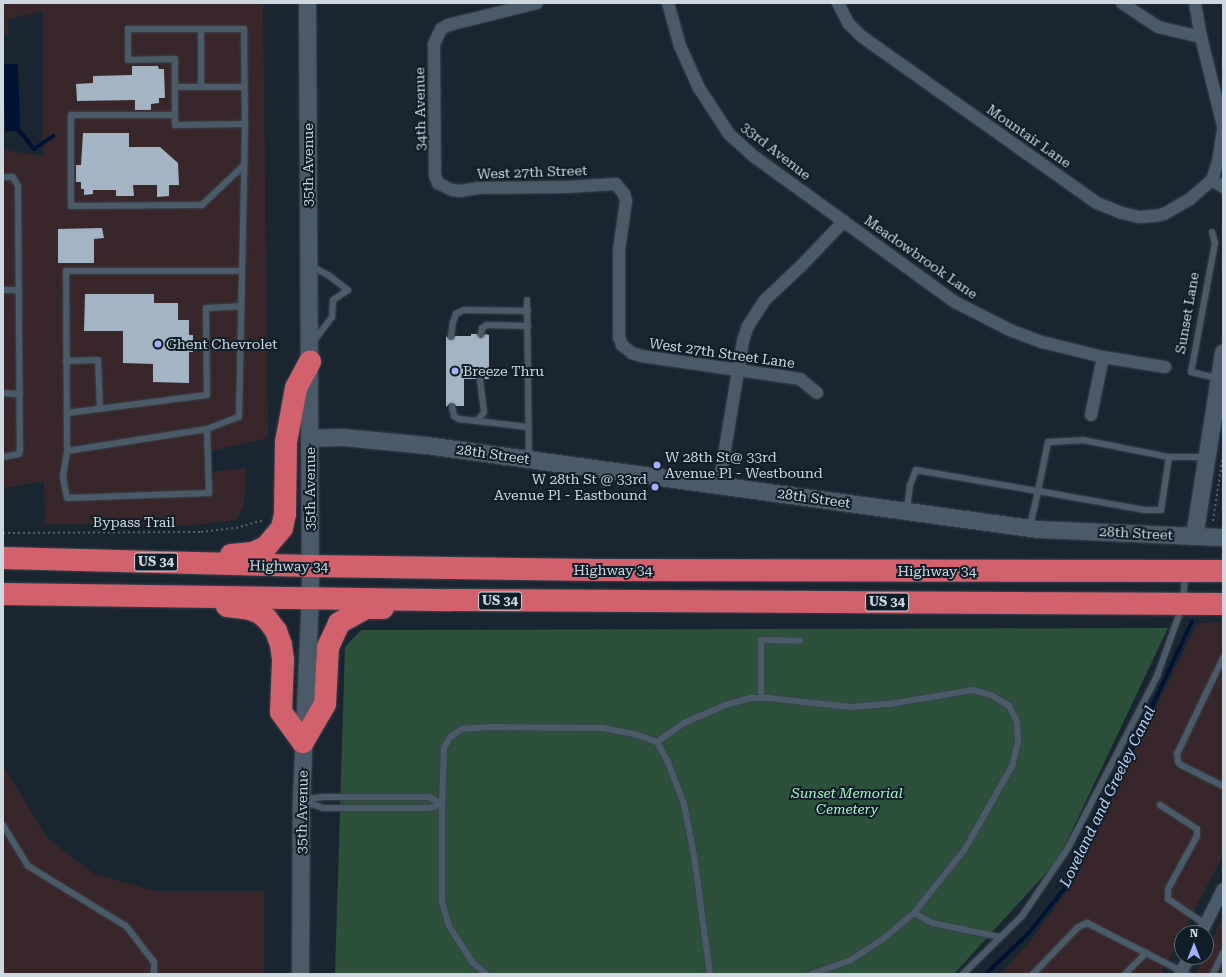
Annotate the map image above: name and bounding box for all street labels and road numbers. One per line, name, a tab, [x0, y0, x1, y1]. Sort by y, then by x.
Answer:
street label: 34th Avenue	[411, 67, 429, 151]
street label: Mountair Lane	[984, 101, 1074, 171]
street label: 33rd Avenue	[738, 119, 814, 183]
street label: 35th Avenue	[300, 123, 316, 207]
street label: West 27th Street	[477, 162, 587, 182]
street label: Meadowbrook Lane	[861, 212, 981, 302]
street label: Sunset Lane	[1172, 271, 1202, 355]
street label: West 27th Street Lane	[648, 334, 796, 372]
street label: 28th Street	[455, 441, 531, 467]
street label: 35th Avenue	[302, 447, 318, 531]
street label: 28th Street	[776, 485, 852, 511]
street label: Bypass Trail	[93, 514, 175, 530]
street label: 28th Street	[1099, 523, 1173, 543]
road number: US 34	[134, 551, 178, 573]
street label: Highway 34	[249, 557, 329, 575]
street label: Highway 34	[573, 562, 653, 578]
street label: Highway 34	[897, 563, 977, 579]
road number: US 34	[478, 590, 522, 612]
road number: US 34	[865, 591, 909, 613]
street label: 35th Avenue	[293, 770, 311, 854]

